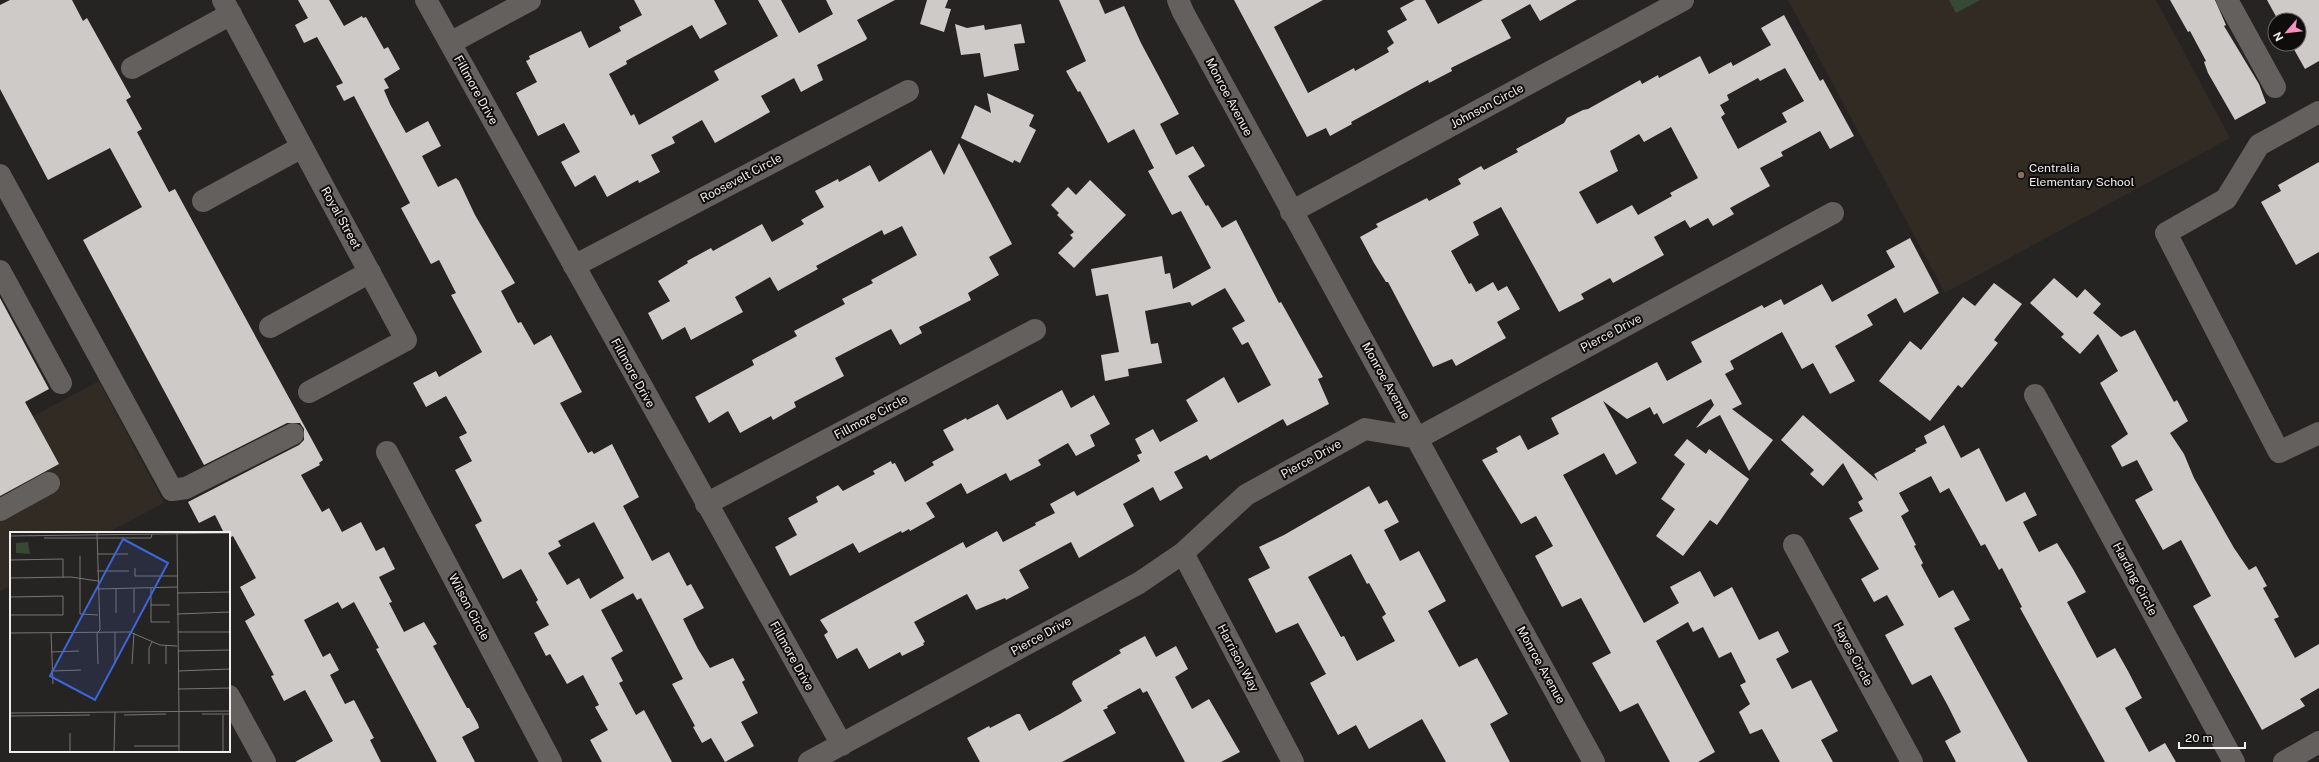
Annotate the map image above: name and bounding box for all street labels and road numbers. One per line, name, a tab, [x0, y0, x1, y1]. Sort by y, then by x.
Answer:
street label: Fillmore Drive	[451, 53, 501, 127]
street label: Monroe Avenue	[1203, 56, 1256, 139]
street label: Johnson Circle	[1448, 81, 1526, 131]
street label: Roosevelt Circle	[698, 151, 784, 205]
street label: Royal Street	[318, 184, 364, 252]
street label: Pierce Drive	[1578, 311, 1644, 355]
street label: Fillmore Drive	[608, 336, 658, 410]
street label: Monroe Avenue	[1359, 340, 1413, 422]
street label: Fillmore Circle	[832, 392, 910, 442]
street label: Pierce Drive	[1278, 437, 1344, 481]
street label: Harding Circle	[2110, 540, 2160, 618]
street label: Wilson Circle	[446, 571, 492, 643]
street label: Pierce Drive	[1008, 614, 1074, 658]
street label: Fillmore Drive	[767, 619, 817, 693]
street label: Hayes Circle	[1830, 620, 1876, 688]
street label: Harrison Way	[1214, 622, 1262, 695]
street label: Monroe Avenue	[1514, 624, 1568, 706]

